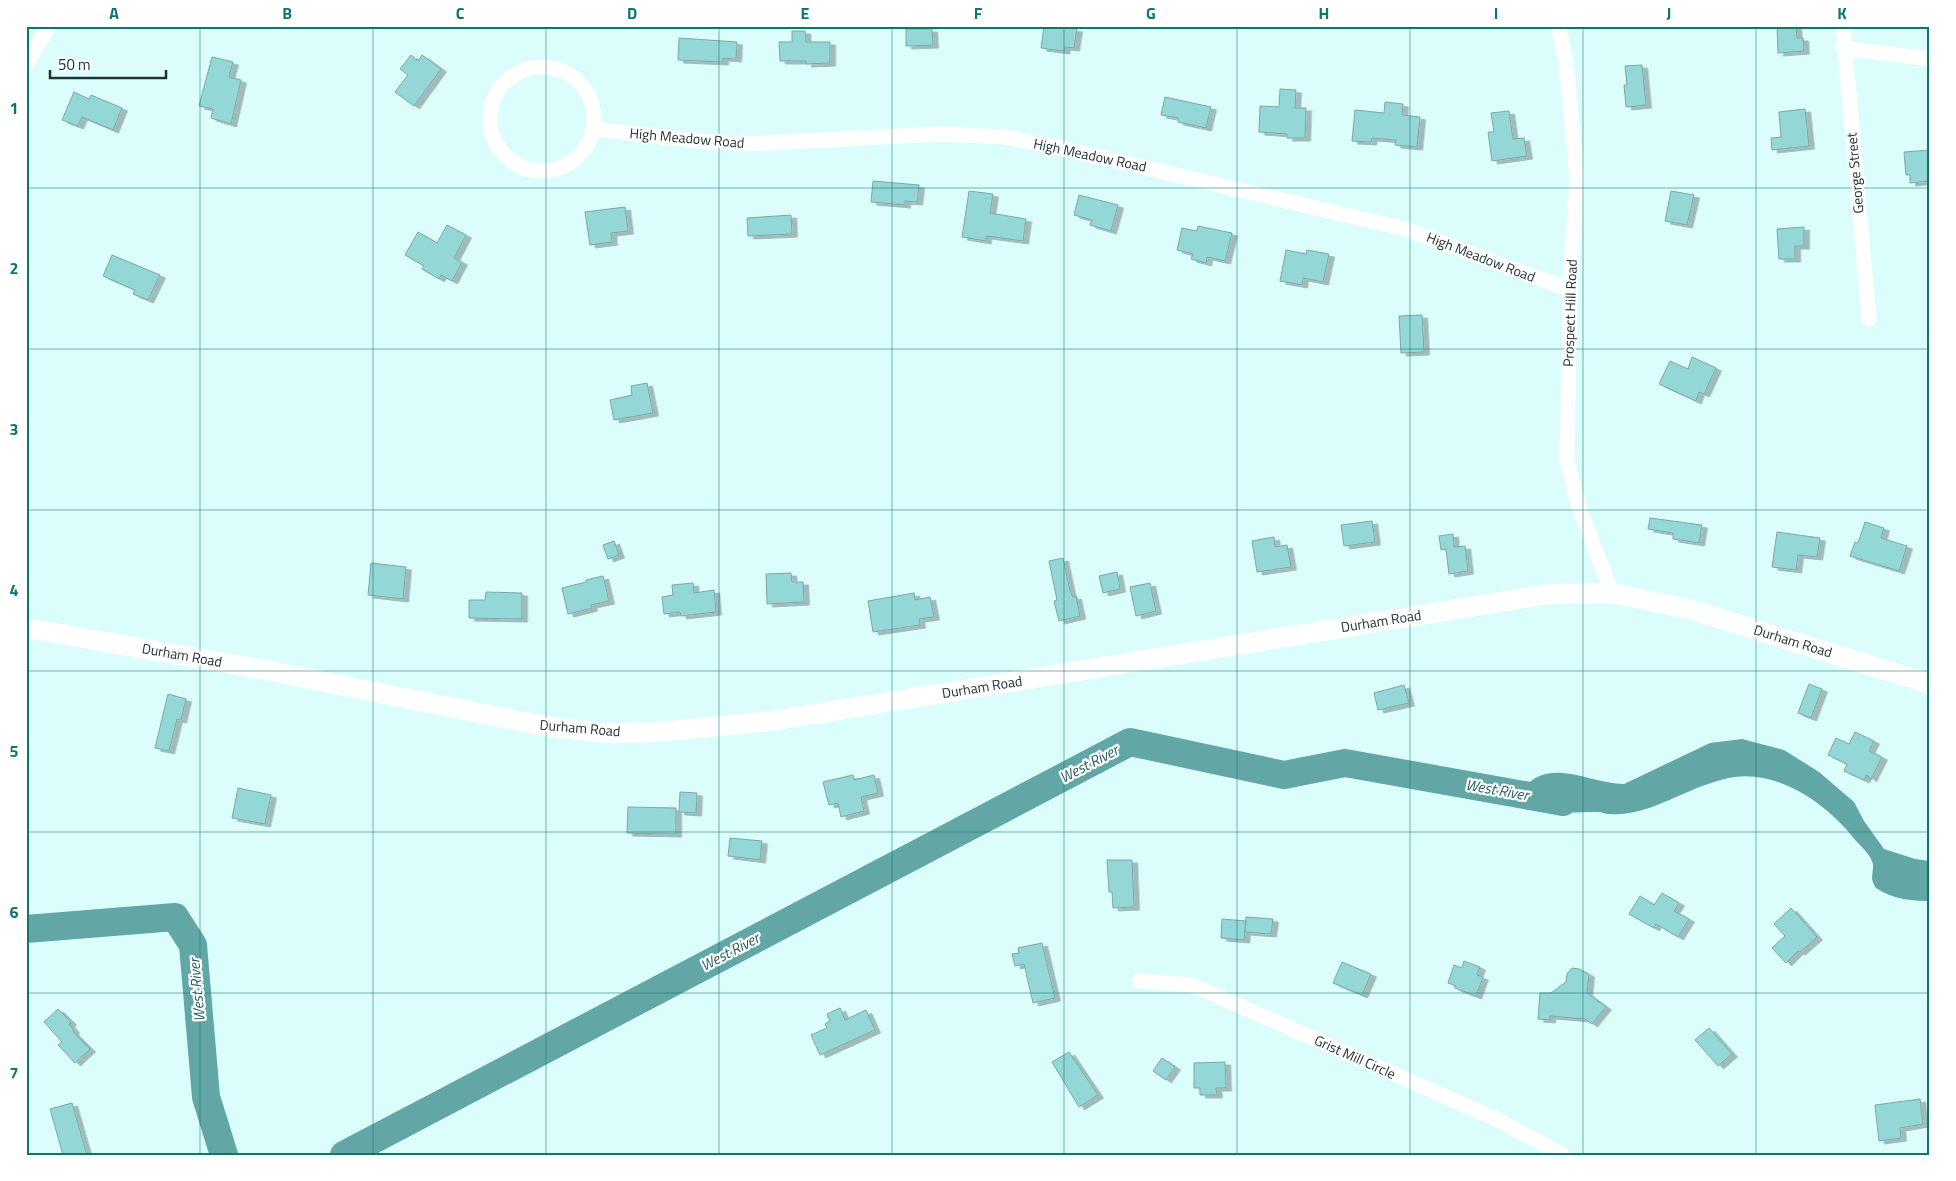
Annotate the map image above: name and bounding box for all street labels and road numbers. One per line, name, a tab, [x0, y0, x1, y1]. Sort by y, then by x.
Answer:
street label: High Meadow Road	[629, 122, 745, 153]
street label: High Meadow Road	[1032, 132, 1148, 177]
street label: George Street	[1840, 132, 1869, 214]
street label: High Meadow Road	[1424, 226, 1539, 287]
street label: Prospect Hill Road	[1557, 259, 1582, 367]
street label: Durham Road	[1339, 604, 1423, 637]
street label: Durham Road	[1751, 619, 1835, 662]
street label: Durham Road	[140, 637, 224, 672]
street label: Durham Road	[940, 670, 1024, 703]
street label: Durham Road	[539, 714, 621, 741]
street label: Grist Mill Circle	[1311, 1029, 1399, 1084]

